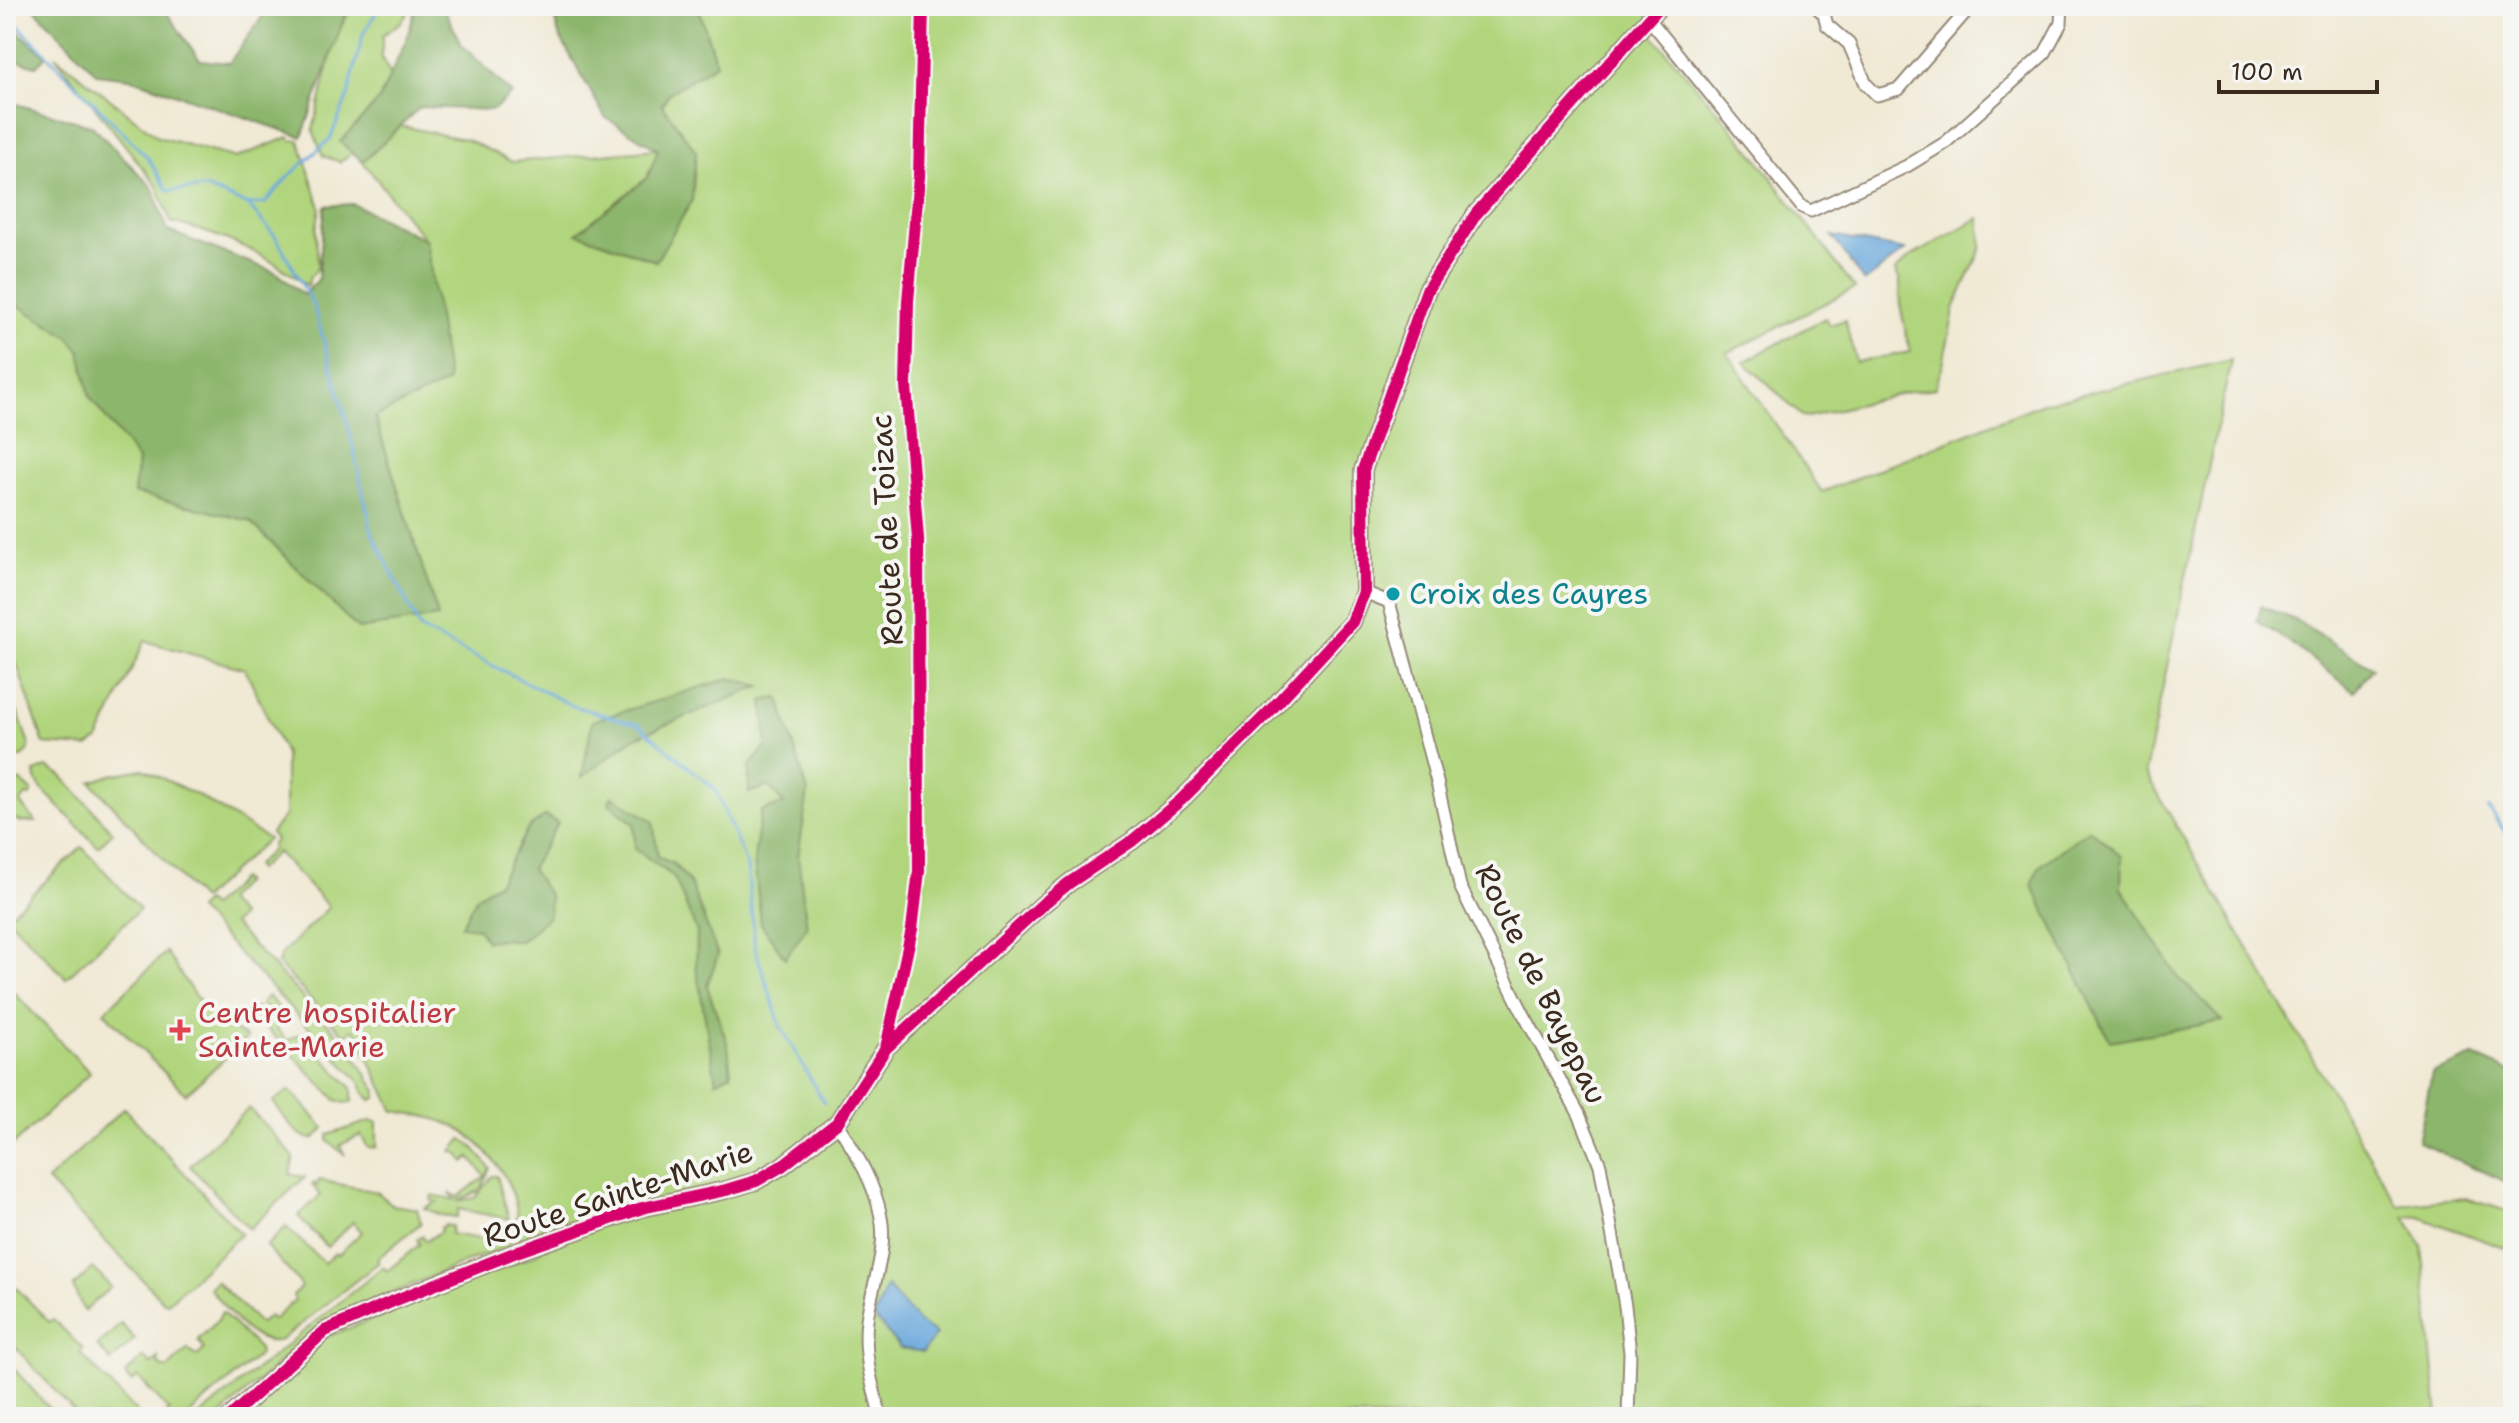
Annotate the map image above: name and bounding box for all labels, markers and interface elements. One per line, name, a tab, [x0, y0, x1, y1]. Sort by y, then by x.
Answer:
scale bar	[2219, 44, 2377, 94]
text: 100 m	[2231, 56, 2303, 88]
street label: Route de Toizac	[860, 413, 913, 647]
place label: Croix des Cayres	[1409, 573, 1648, 614]
marker: Croix des Cayres	[1384, 585, 1402, 603]
street label: Route de Bayepau	[1465, 857, 1617, 1111]
place label: Centre hospitalier Sainte-Marie	[198, 992, 456, 1067]
marker: Centre hospitalier Sainte-Marie	[169, 1019, 191, 1041]
street label: Route Sainte-Marie	[478, 1131, 758, 1257]

